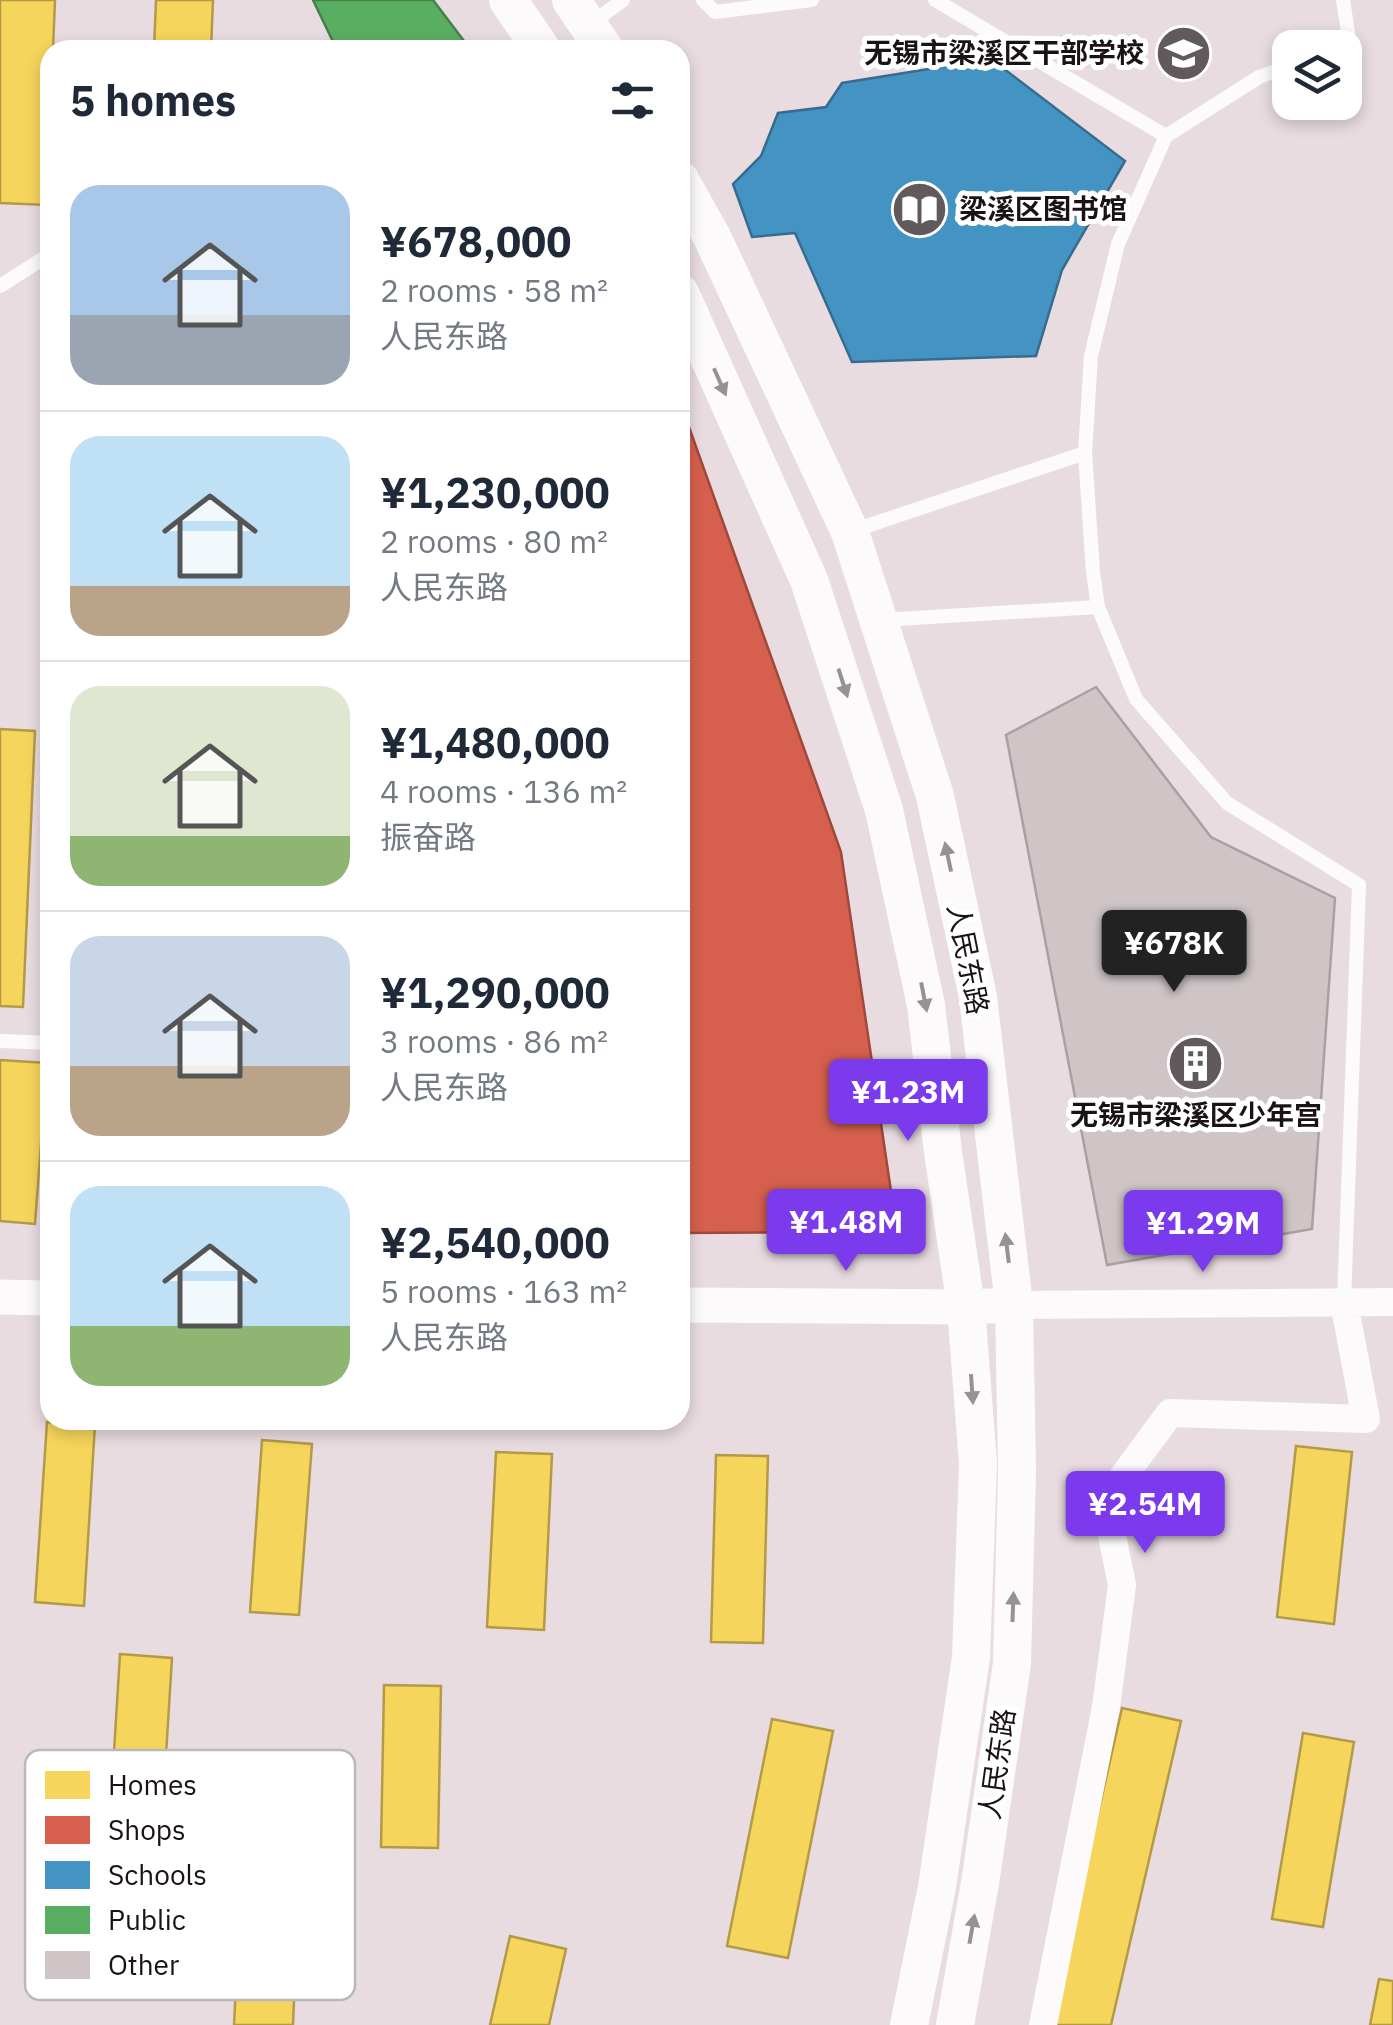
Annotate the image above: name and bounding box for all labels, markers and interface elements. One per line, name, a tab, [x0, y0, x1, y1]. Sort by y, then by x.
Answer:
school or university icon: 无锡市梁溪区干部学校	[1153, 23, 1213, 83]
map controls	[1272, 30, 1362, 120]
button: layers	[1272, 30, 1362, 120]
place label: 无锡市梁溪区干部学校	[864, 34, 1144, 71]
text: 5 homes	[70, 73, 236, 128]
icon: filters	[605, 73, 660, 128]
library icon: 梁溪区图书馆	[890, 179, 950, 239]
place label: 梁溪区图书馆	[959, 190, 1127, 227]
text: ¥678,000	[380, 214, 572, 269]
icon: home	[150, 225, 270, 345]
text: 2 rooms · 58 m²	[380, 269, 608, 311]
text: 人民东路	[380, 315, 508, 357]
one-way arrow	[712, 367, 728, 397]
text: ¥1,230,000	[380, 465, 610, 520]
icon: home	[150, 476, 270, 596]
text: 2 rooms · 80 m²	[380, 520, 608, 562]
text: 人民东路	[380, 566, 508, 608]
one-way arrow	[836, 668, 851, 698]
text: ¥1,480,000	[380, 715, 610, 770]
icon: home	[150, 726, 270, 846]
text: 4 rooms · 136 m²	[380, 770, 627, 812]
text: 振奋路	[380, 816, 476, 858]
one-way arrow	[940, 841, 955, 872]
street label: 人民东路	[940, 900, 997, 1017]
pin: ¥678K	[1104, 910, 1244, 995]
text: ¥678K	[1124, 921, 1224, 963]
text: ¥1,290,000	[380, 965, 610, 1020]
icon: home	[150, 976, 270, 1096]
one-way arrow	[917, 982, 932, 1013]
text: 3 rooms · 86 m²	[380, 1020, 608, 1062]
building icon: 无锡市梁溪区少年宫	[1166, 1034, 1226, 1094]
pin: ¥1.23M	[827, 1059, 989, 1144]
text: 人民东路	[380, 1066, 508, 1108]
text: ¥1.23M	[851, 1070, 965, 1112]
place label: 无锡市梁溪区少年宫	[1070, 1096, 1322, 1133]
pin: ¥1.48M	[765, 1189, 927, 1274]
pin: ¥1.29M	[1122, 1190, 1284, 1275]
text: ¥1.48M	[789, 1200, 903, 1242]
text: ¥1.29M	[1146, 1201, 1260, 1243]
text: ¥2,540,000	[380, 1215, 610, 1270]
icon: home	[150, 1226, 270, 1346]
one-way arrow	[999, 1231, 1015, 1263]
text: 5 rooms · 163 m²	[380, 1270, 627, 1312]
text: 人民东路	[380, 1316, 508, 1358]
one-way arrow	[965, 1373, 981, 1405]
pin: ¥2.54M	[1064, 1471, 1226, 1556]
text: ¥2.54M	[1088, 1482, 1202, 1524]
one-way arrow	[1006, 1591, 1022, 1623]
street label: 人民东路	[970, 1706, 1023, 1822]
legend	[25, 1750, 355, 2000]
text: Homes	[108, 1766, 197, 1803]
text: Shops	[108, 1811, 186, 1848]
text: Schools	[108, 1856, 207, 1893]
text: Public	[108, 1901, 186, 1938]
one-way arrow	[965, 1913, 980, 1944]
text: Other	[108, 1946, 179, 1983]

